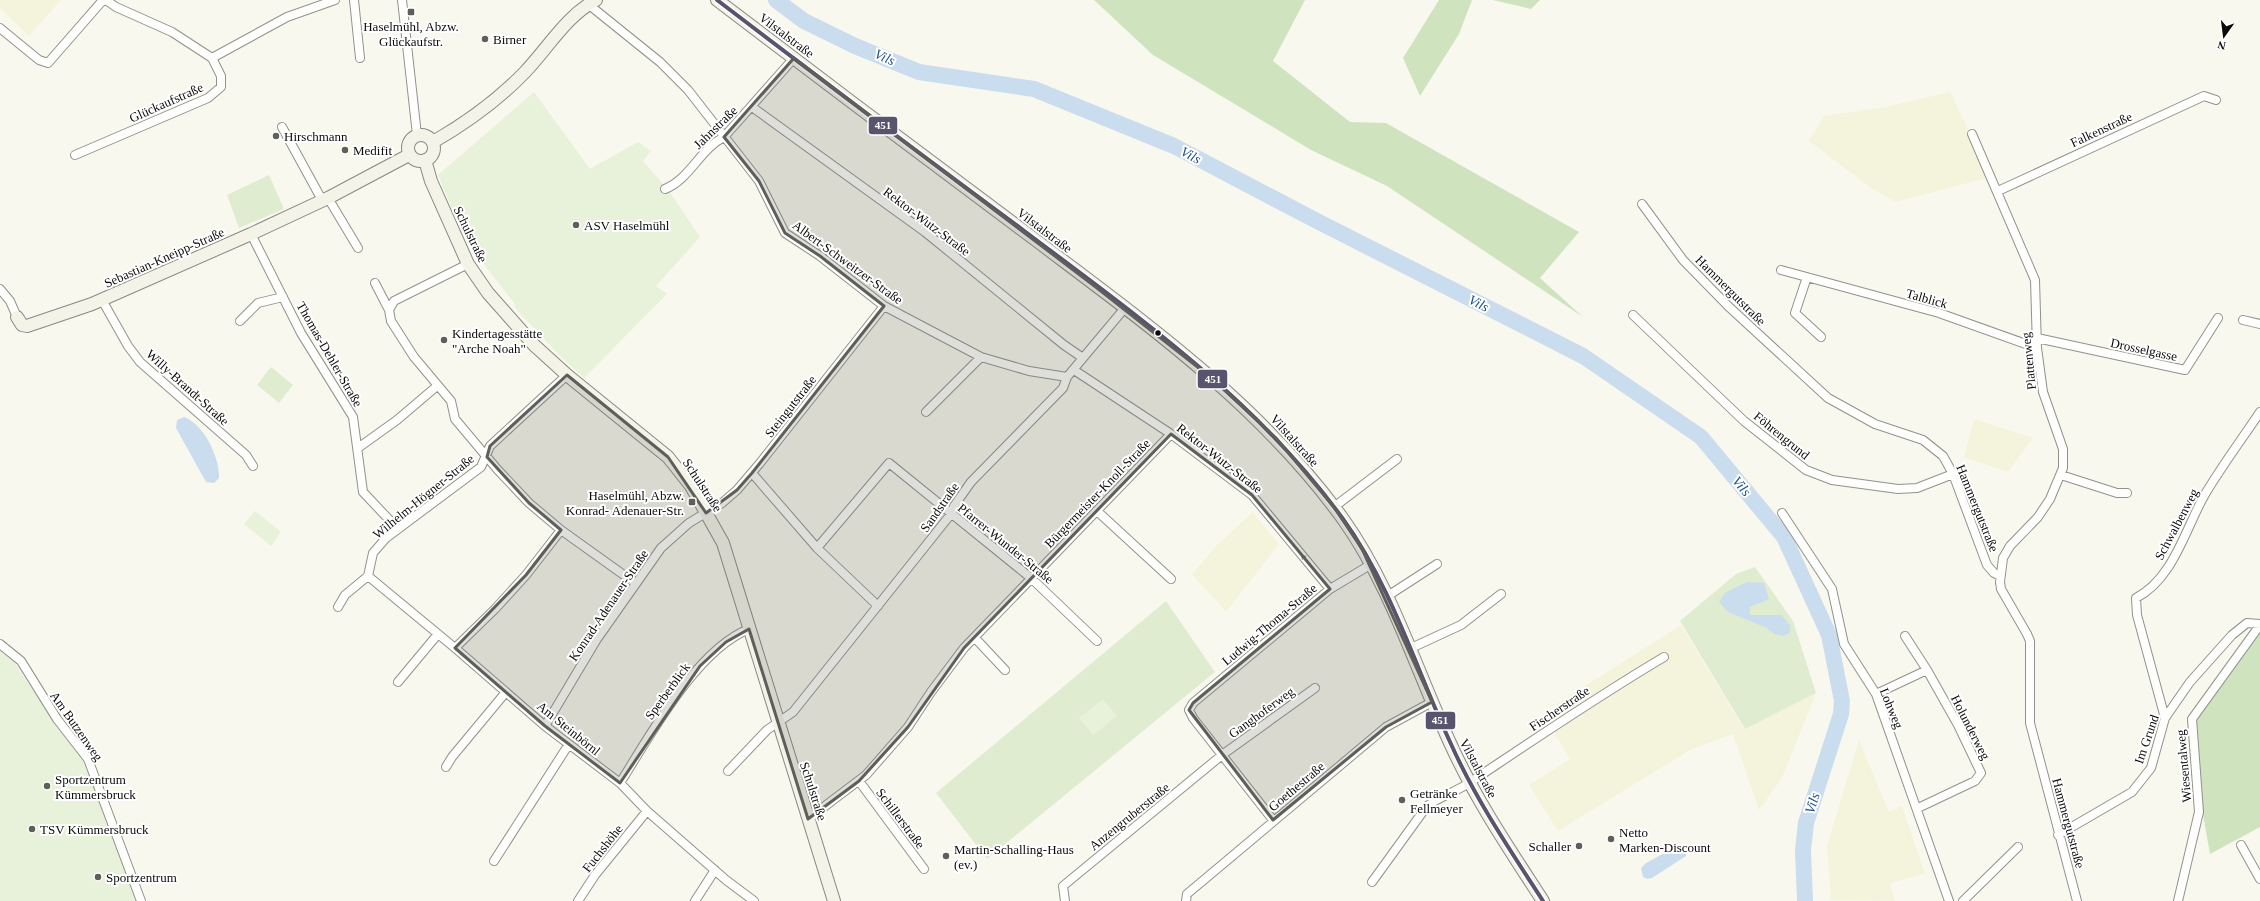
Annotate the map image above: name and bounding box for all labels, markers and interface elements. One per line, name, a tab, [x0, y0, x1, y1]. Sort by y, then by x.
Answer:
marker: Haselmühl, Abzw. Glückaufstr.	[406, 7, 416, 17]
street label: Vilstalstraße	[756, 10, 817, 61]
north arrow	[2204, 16, 2244, 56]
place label: Haselmühl, Abzw. Glückaufstr.	[363, 19, 459, 49]
place label: Birner	[493, 32, 527, 47]
marker: Birner	[480, 34, 490, 44]
text: N	[2216, 39, 2227, 52]
water label: Vils	[872, 46, 898, 69]
street label: Glückaufstraße	[127, 79, 206, 125]
street label: Jahnstraße	[690, 103, 740, 152]
street label: Falkenstraße	[2068, 109, 2135, 150]
line badge: 451	[868, 116, 898, 135]
text: 451	[875, 119, 891, 131]
place label: Hirschmann	[284, 129, 348, 144]
marker: Hirschmann	[271, 131, 281, 141]
place label: Medifit	[353, 143, 392, 158]
water label: Vils	[1178, 144, 1204, 167]
marker: Medifit	[340, 145, 350, 155]
street label: Rektor-Wutz-Straße	[880, 184, 973, 259]
street label: Schulstraße	[451, 204, 491, 265]
street label: Vilstalstraße	[1014, 205, 1075, 256]
street label: Albert-Schweitzer-Straße	[790, 217, 906, 308]
place label: ASV Haselmühl	[584, 218, 670, 233]
marker: ASV Haselmühl	[571, 220, 581, 230]
street label: Sebastian-Kneipp-Straße	[102, 224, 227, 291]
street label: Hammergutstraße	[1692, 252, 1769, 329]
street label: Talblick	[1904, 285, 1950, 312]
water label: Vils	[1466, 292, 1492, 315]
street label: Thomas-Dehler-Straße	[293, 299, 366, 410]
place label: Kindertagesstätte "Arche Noah"	[452, 326, 542, 356]
unlabelled marker	[1153, 328, 1163, 338]
street label: Plattenweg	[2018, 331, 2039, 390]
marker: Kindertagesstätte "Arche Noah"	[439, 335, 449, 345]
street label: Drosselgasse	[2109, 335, 2179, 364]
street label: Willy-Brandt-Straße	[143, 346, 232, 429]
line badge: 451	[1197, 369, 1228, 389]
street label: Steingutstraße	[762, 372, 819, 440]
text: 451	[1205, 373, 1221, 385]
street label: Föhrengrund	[1751, 408, 1813, 463]
street label: Vilstalstraße	[1267, 411, 1322, 470]
street label: Rektor-Wutz-Straße	[1174, 420, 1266, 497]
street label: Bürgermeister-Knoll-Straße	[1041, 436, 1153, 551]
street label: Wilhelm-Högner-Straße	[370, 451, 477, 542]
street label: Schulstraße	[680, 456, 726, 515]
street label: Hammergutstraße	[1953, 462, 2002, 554]
water label: Vils	[1729, 474, 1754, 500]
street label: Sandstraße	[917, 479, 962, 535]
street label: Schwalbenweg	[2151, 486, 2202, 563]
place label: Haselmühl, Abzw. Konrad- Adenauer-Str.	[566, 488, 684, 518]
marker: Haselmühl, Abzw. Konrad- Adenauer-Str.	[687, 497, 697, 507]
street label: Pfarrer-Wunder-Straße	[955, 500, 1057, 587]
street label: Konrad-Adenauer-Straße	[566, 547, 651, 664]
one-way arrow	[1301, 553, 1310, 564]
street label: Ludwig-Thoma-Straße	[1219, 580, 1320, 668]
street label: Sperberblick	[642, 660, 693, 723]
street label: Ganghoferweg	[1226, 683, 1297, 741]
street label: Fischerstraße	[1526, 683, 1592, 734]
street label: Lohweg	[1877, 686, 1907, 731]
street label: Am Butzenweg	[47, 689, 106, 764]
street label: Holunderweg	[1948, 692, 1994, 763]
street label: Am Steinbörnl	[534, 698, 604, 759]
line badge: 451	[1425, 711, 1456, 730]
street label: Im Grund	[2131, 712, 2162, 766]
text: 451	[1432, 714, 1448, 726]
street label: Wiesentalweg	[2173, 728, 2194, 803]
street label: Vilstalstraße	[1457, 736, 1501, 801]
street label: Goethestraße	[1265, 758, 1328, 814]
street label: Schulstraße	[797, 760, 830, 823]
place label: Sportzentrum Kümmersbruck	[55, 772, 136, 802]
street label: Hammergutstraße	[2049, 776, 2088, 870]
street label: Anzengruberstraße	[1086, 779, 1173, 853]
marker: Sportzentrum Kümmersbruck	[42, 781, 52, 791]
street label: Schillerstraße	[873, 785, 928, 852]
place label: Getränke Fellmeyer	[1410, 786, 1463, 816]
water label: Vils	[1802, 790, 1823, 815]
marker: Getränke Fellmeyer	[1397, 795, 1407, 805]
street label: Fuchshöhe	[579, 821, 626, 875]
place label: TSV Kümmersbruck	[40, 822, 149, 837]
marker: TSV Kümmersbruck	[27, 824, 37, 834]
place label: Netto Marken-Discount	[1619, 825, 1711, 855]
marker: Netto Marken-Discount	[1606, 834, 1616, 844]
place label: Schaller	[1528, 839, 1572, 854]
marker: Schaller	[1574, 841, 1584, 851]
place label: Martin-Schalling-Haus (ev.)	[954, 842, 1074, 872]
marker: Martin-Schalling-Haus (ev.)	[941, 851, 951, 861]
place label: Sportzentrum	[106, 870, 177, 885]
marker: Sportzentrum	[93, 872, 103, 882]

